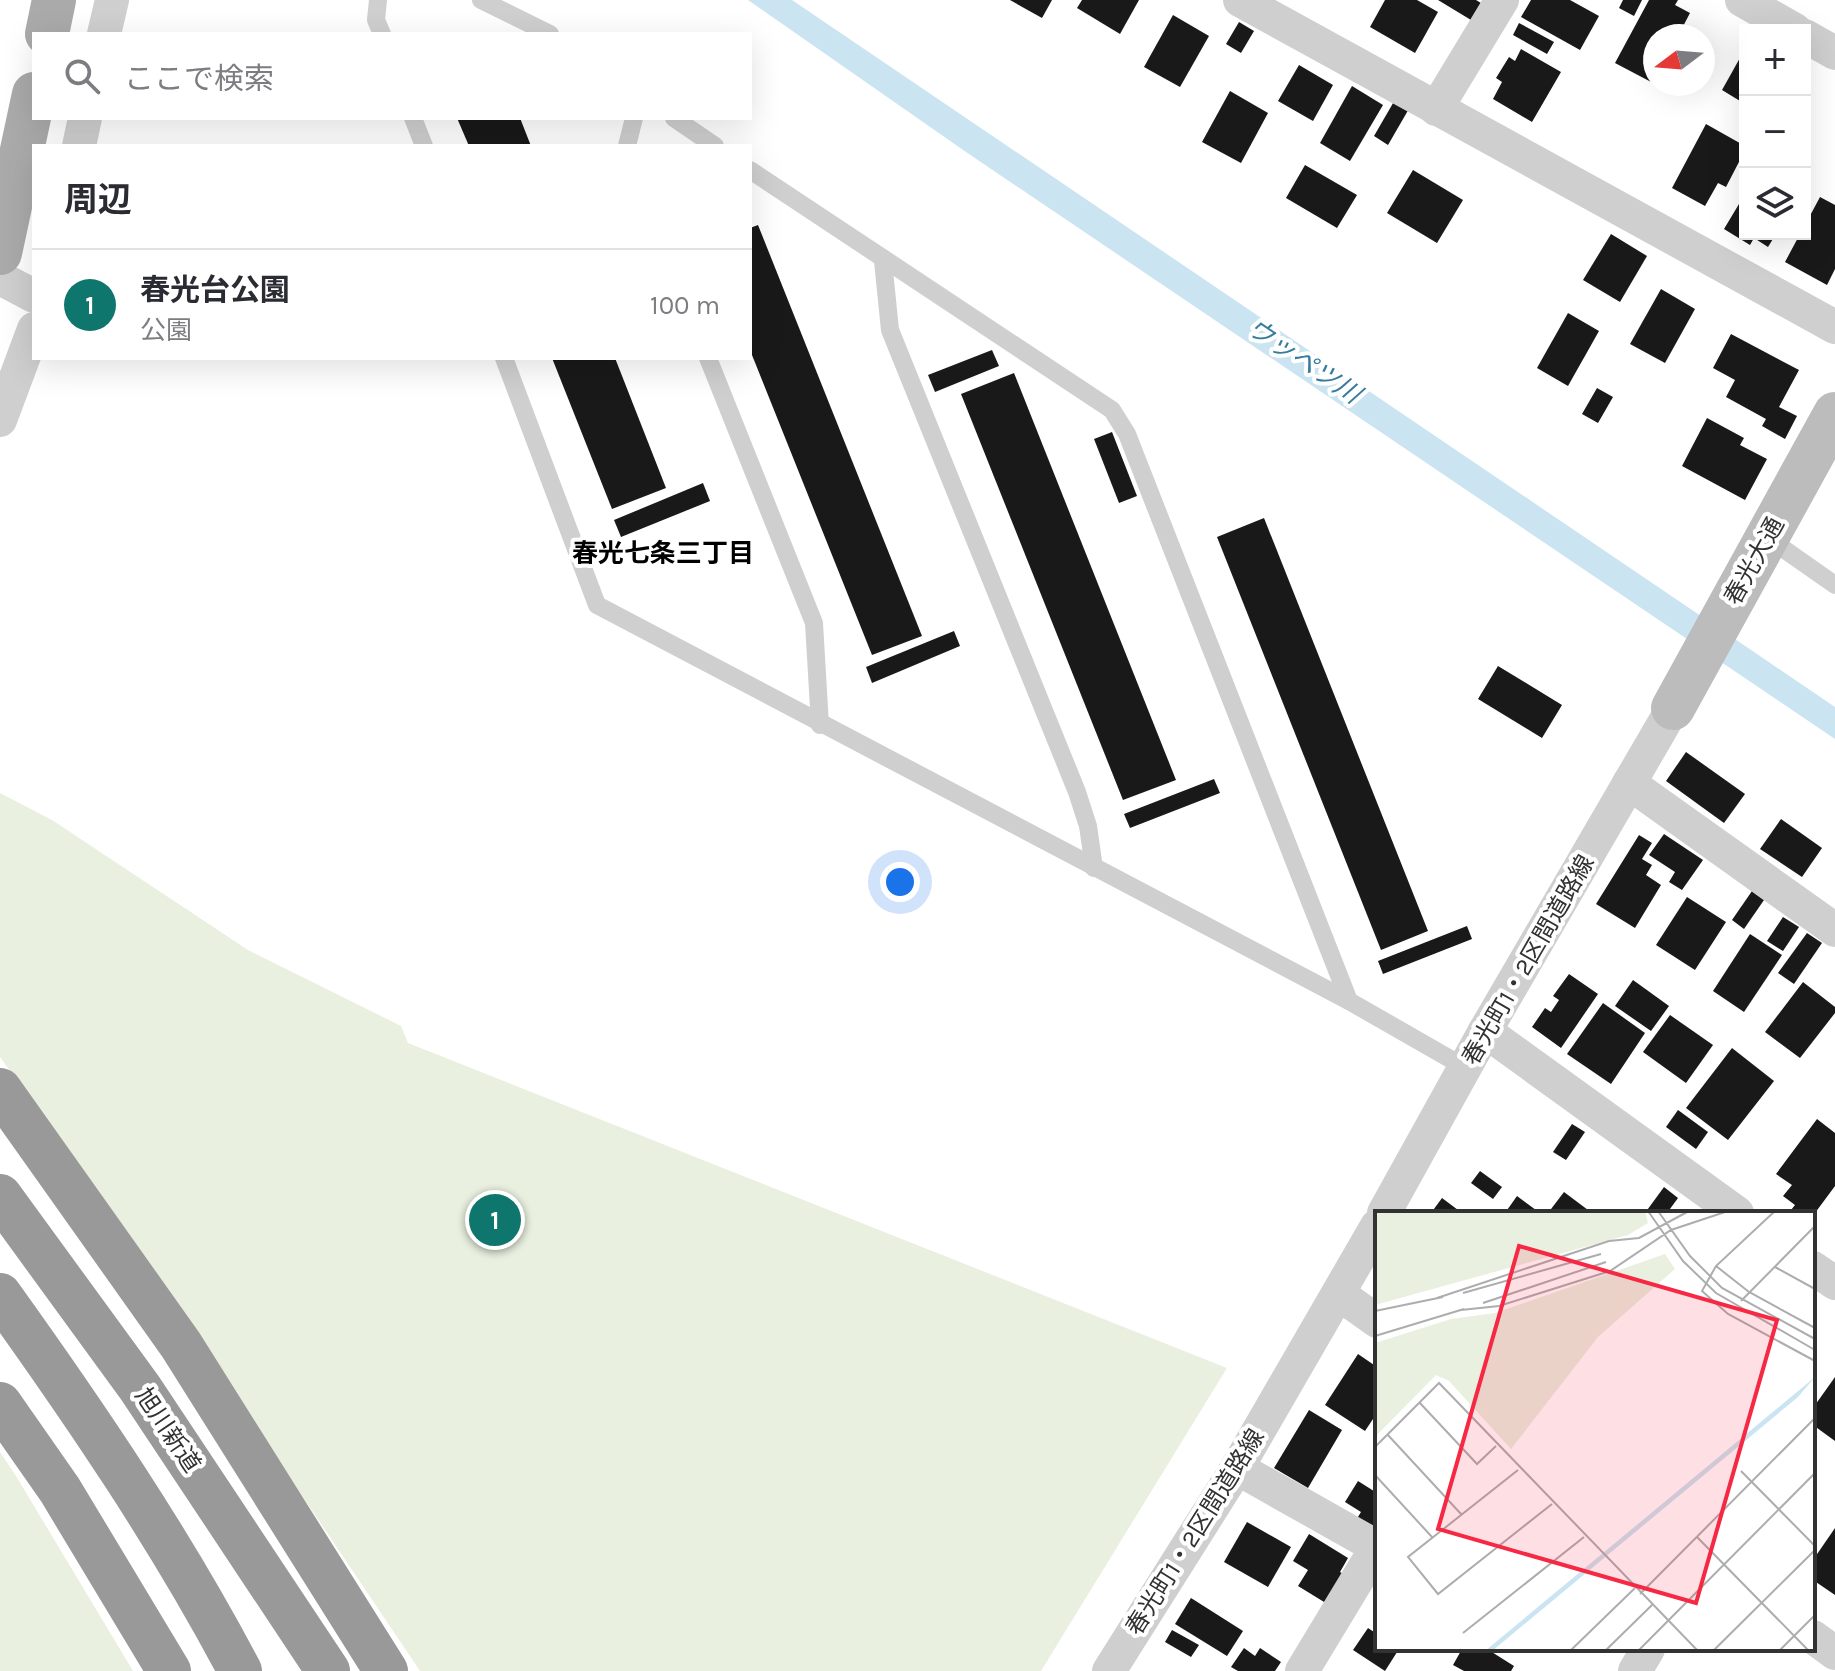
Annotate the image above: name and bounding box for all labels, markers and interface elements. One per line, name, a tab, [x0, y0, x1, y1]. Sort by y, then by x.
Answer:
north arrow	[1643, 24, 1715, 96]
map controls	[1739, 24, 1811, 240]
button: +	[1739, 24, 1811, 96]
search box	[32, 32, 752, 120]
icon: search	[60, 54, 104, 98]
text: ここで検索	[124, 61, 274, 97]
button: −	[1739, 96, 1811, 168]
button: layers	[1739, 168, 1811, 240]
text: 周辺	[64, 180, 132, 220]
text: 春光台公園	[140, 272, 290, 308]
text: 1	[85, 290, 95, 321]
text: 100 m	[650, 290, 720, 321]
water label: ウッペツ川	[1241, 312, 1369, 412]
text: 公園	[140, 315, 192, 346]
street label: 春光大通	[1718, 512, 1790, 610]
district label: 春光七条三丁目	[572, 538, 754, 569]
street label: 春光町1・2区間道路線	[1456, 850, 1600, 1070]
your location	[880, 862, 920, 902]
pin: 1	[469, 1190, 521, 1250]
inset map	[1375, 1211, 1815, 1651]
street label: 旭川新道	[130, 1382, 206, 1478]
street label: 春光町1・2区間道路線	[1120, 1424, 1270, 1640]

